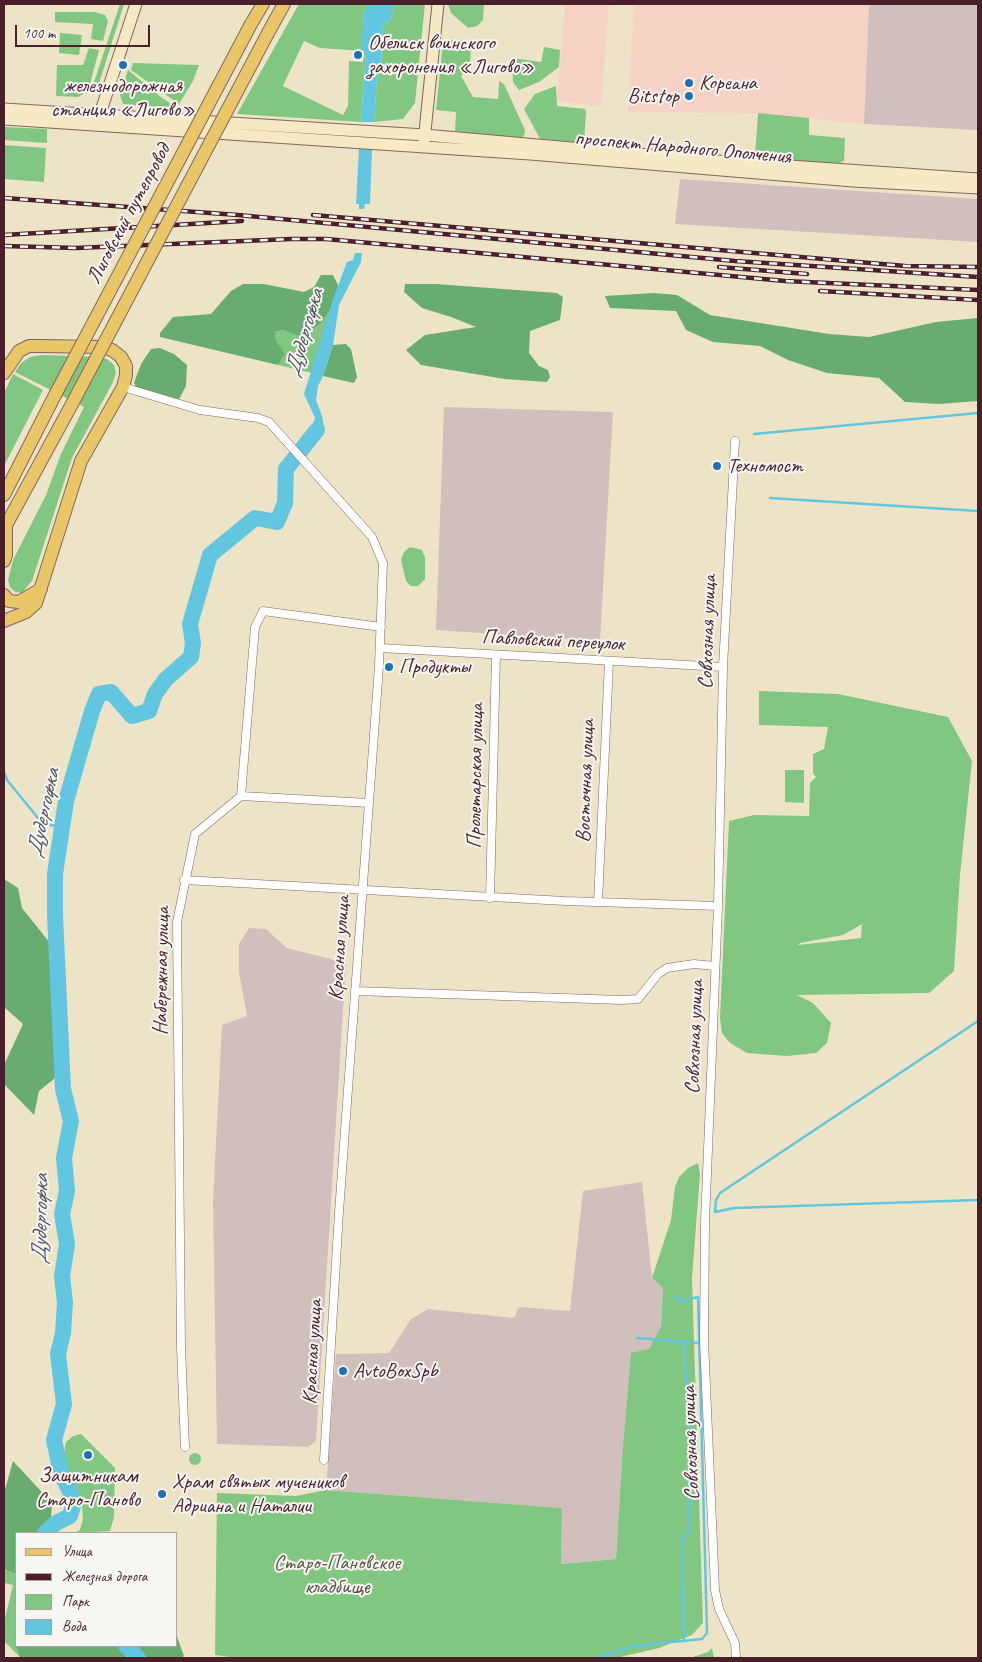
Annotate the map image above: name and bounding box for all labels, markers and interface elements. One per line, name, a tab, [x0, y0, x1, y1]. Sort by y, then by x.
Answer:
scale bar	[18, 15, 152, 47]
text: 100 m	[23, 24, 55, 43]
place label: Обелиск воинского захоронения «Лигово»	[368, 30, 534, 80]
marker: Обелиск воинского захоронения «Лигово»	[352, 49, 364, 61]
marker: железнодорожная станция «Лигово»	[117, 59, 129, 71]
place label: Кореана	[699, 70, 757, 96]
place label: железнодорожная станция «Лигово»	[51, 73, 195, 123]
marker: Кореана	[683, 77, 695, 89]
place label: Bitstop	[628, 83, 679, 109]
marker: Bitstop	[683, 90, 695, 102]
street label: проспект Народного Ополчения	[574, 126, 792, 170]
street label: Лиговский путепровод	[82, 140, 176, 288]
water label: Дудергофка	[280, 287, 330, 379]
place label: Техномост	[727, 453, 803, 479]
marker: Техномост	[711, 460, 723, 472]
street label: Совхозная улица	[693, 574, 723, 690]
street label: Павловский переулок	[481, 625, 625, 657]
place label: Продукты	[399, 654, 470, 680]
marker: Продукты	[383, 661, 395, 673]
street label: Пролетарская улица	[462, 703, 490, 849]
street label: Восточная улица	[571, 719, 601, 843]
water label: Дудергофка	[22, 767, 66, 859]
street label: Красная улица	[324, 895, 356, 1001]
street label: Набережная улица	[148, 907, 176, 1035]
street label: Совхозная улица	[680, 979, 710, 1095]
water label: Дудергофка	[27, 1174, 55, 1264]
street label: Красная улица	[298, 1299, 328, 1405]
place label: AvtoBoxSpb	[353, 1358, 438, 1384]
marker: AvtoBoxSpb	[337, 1365, 349, 1377]
street label: Совхозная улица	[676, 1385, 706, 1501]
marker: Защитникам Старо-Паново	[82, 1449, 94, 1461]
place label: Защитникам Старо-Паново	[36, 1463, 140, 1513]
place label: Храм святых мучеников Адриана и Наталии	[172, 1469, 344, 1519]
marker: Храм святых мучеников Адриана и Наталии	[156, 1488, 168, 1500]
legend	[15, 1532, 178, 1647]
text: Улица	[62, 1542, 92, 1561]
park label: Старо-Пановское кладбище	[274, 1550, 400, 1600]
text: Железная дорога	[62, 1567, 147, 1586]
text: Парк	[62, 1592, 89, 1611]
text: Вода	[62, 1617, 86, 1636]

